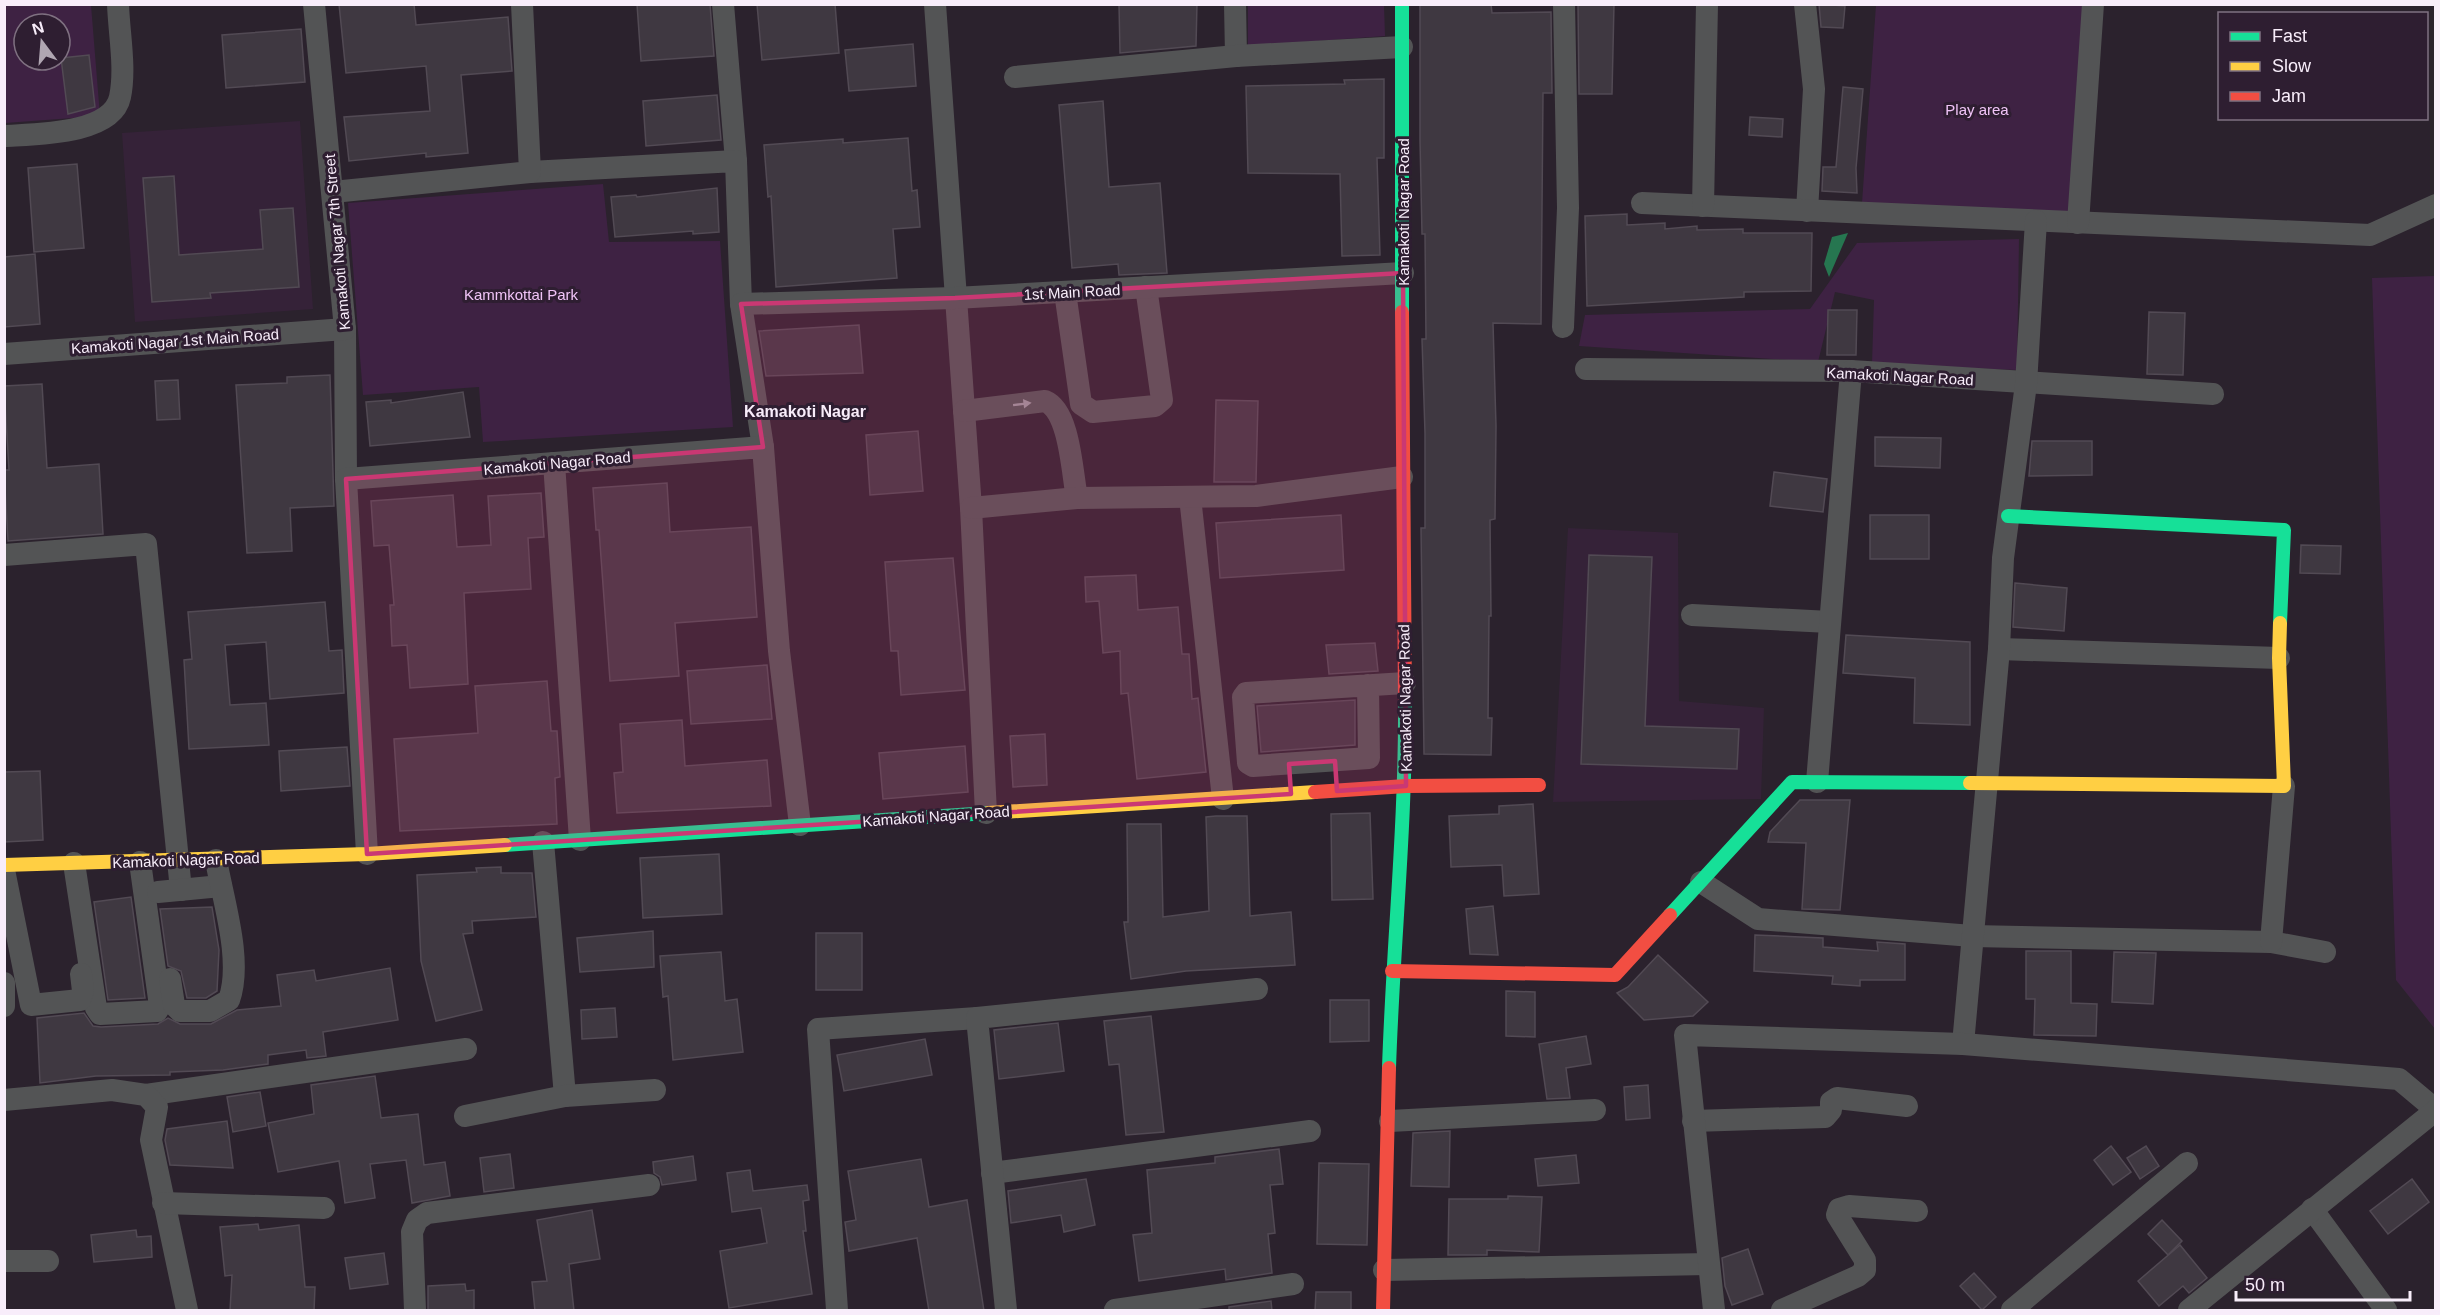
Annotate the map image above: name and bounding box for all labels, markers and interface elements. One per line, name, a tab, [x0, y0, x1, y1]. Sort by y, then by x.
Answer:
north arrow	[12, 12, 72, 72]
legend	[2218, 12, 2428, 120]
text: N	[30, 18, 46, 38]
text: Fast	[2272, 26, 2307, 46]
text: Slow	[2272, 56, 2312, 76]
text: Jam	[2272, 86, 2306, 106]
park label: Play area	[1945, 101, 2009, 118]
street label: Kamakoti Nagar Road	[1395, 138, 1412, 286]
street label: Kamakoti Nagar 7th Street	[321, 152, 353, 331]
street label: 1st Main Road	[1023, 281, 1121, 303]
park label: Kammkottai Park	[464, 286, 579, 303]
street label: Kamakoti Nagar 1st Main Road	[70, 325, 280, 357]
street label: Kamakoti Nagar Road	[1826, 364, 1974, 388]
one-way arrow	[1013, 400, 1032, 409]
district label: Kamakoti Nagar	[744, 403, 866, 420]
street label: Kamakoti Nagar Road	[483, 448, 631, 478]
street label: Kamakoti Nagar Road	[1395, 624, 1415, 772]
street label: Kamakoti Nagar Road	[862, 802, 1010, 830]
street label: Kamakoti Nagar Road	[112, 849, 260, 871]
scale bar	[2236, 1264, 2410, 1302]
text: 50 m	[2245, 1275, 2285, 1295]

